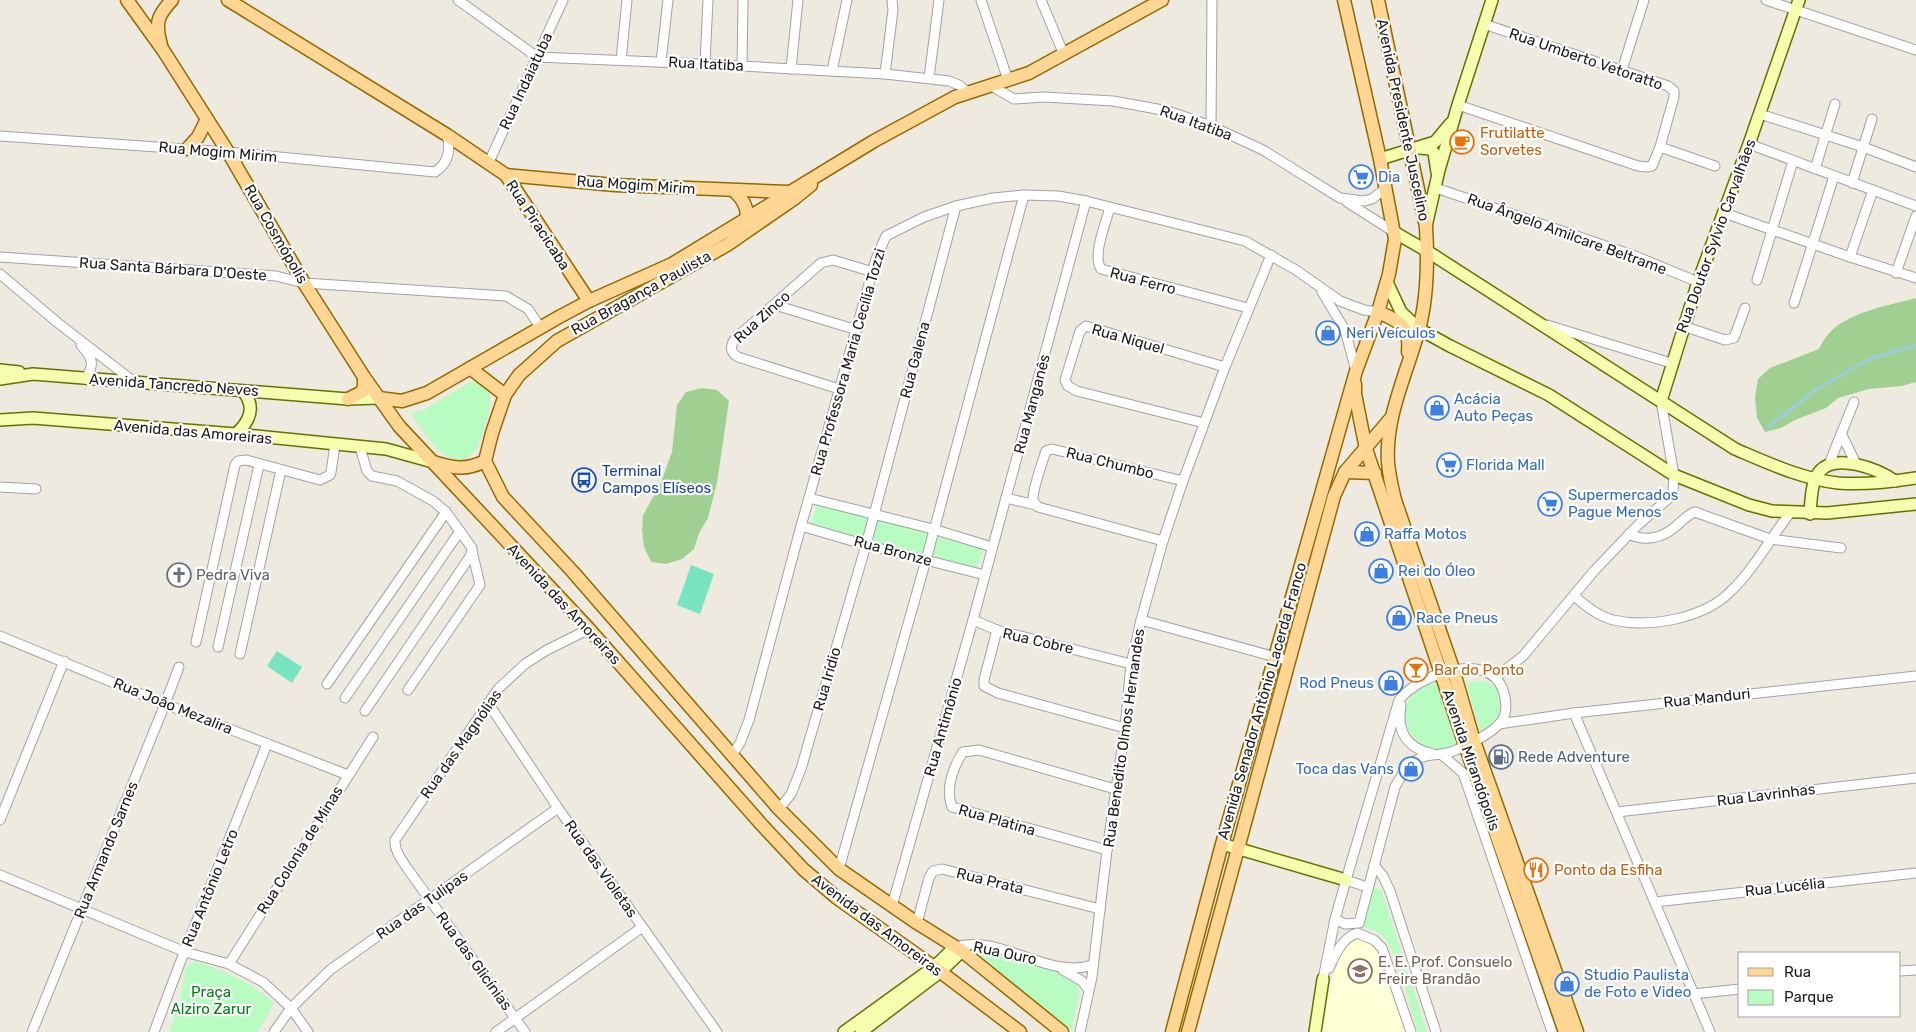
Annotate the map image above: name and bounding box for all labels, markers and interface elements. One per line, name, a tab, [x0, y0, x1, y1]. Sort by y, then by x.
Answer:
street label: Avenida Presidente Juscelino	[1373, 17, 1433, 223]
street label: Rua Umberto Vetoratto	[1507, 24, 1665, 94]
street label: Rua Indaiatuba	[496, 30, 556, 132]
street label: Rua Itatiba	[668, 53, 744, 75]
street label: Rua Itatiba	[1157, 102, 1235, 144]
place label: Frutilatte Sorvetes	[1480, 124, 1545, 159]
cafe icon: Frutilatte Sorvetes	[1449, 129, 1475, 155]
street label: Rua Doutor Sylvio Carvalhães	[1672, 136, 1760, 335]
street label: Rua Mogim Mirim	[158, 138, 278, 166]
supermarket icon: Dia	[1348, 164, 1374, 190]
place label: Dia	[1378, 168, 1400, 186]
street label: Rua Mogim Mirim	[576, 172, 696, 198]
street label: Rua Piracicaba	[502, 177, 574, 273]
street label: Rua Cosmópolis	[240, 181, 312, 287]
street label: Rua Ângelo Amilcare Beltrame	[1465, 189, 1669, 279]
street label: Rua Professora Maria Cecília Tozzi	[807, 246, 889, 478]
street label: Rua Bragança Paulista	[568, 247, 714, 339]
street label: Rua Santa Bárbara D'Oeste	[79, 253, 267, 285]
street label: Rua Ferro	[1108, 264, 1178, 298]
street label: Rua Zinco	[730, 287, 794, 347]
street label: Rua Galena	[896, 320, 934, 400]
street label: Rua Niquel	[1090, 320, 1166, 358]
shop icon: Neri Veículos	[1315, 320, 1341, 346]
place label: Neri Veículos	[1346, 324, 1436, 342]
street label: Rua Manganês	[1010, 352, 1054, 456]
street label: Avenida Tancredo Neves	[89, 370, 260, 400]
place label: Acácia Auto Peças	[1454, 390, 1534, 425]
shop icon: Acácia Auto Peças	[1424, 395, 1450, 421]
street label: Avenida das Amoreiras	[113, 416, 273, 448]
street label: Rua Chumbo	[1064, 443, 1156, 483]
supermarket icon: Florida Mall	[1436, 452, 1462, 478]
place label: Florida Mall	[1466, 456, 1545, 474]
place label: Terminal Campos Elíseos	[602, 462, 712, 497]
bus stop icon: Terminal Campos Elíseos	[571, 467, 597, 493]
place label: Supermercados Pague Menos	[1568, 486, 1679, 521]
supermarket icon: Supermercados Pague Menos	[1537, 491, 1563, 517]
shop icon: Raffa Motos	[1354, 521, 1380, 547]
place label: Raffa Motos	[1384, 525, 1467, 543]
street label: Rua Bronze	[852, 532, 934, 570]
street label: Avenida das Amoreiras	[503, 540, 625, 668]
shop icon: Rei do Óleo	[1368, 558, 1394, 584]
street label: Avenida Senador Antônio Lacerda Franco	[1214, 560, 1310, 842]
church icon: Pedra Viva	[166, 562, 192, 588]
place label: Rei do Óleo	[1398, 562, 1475, 580]
place label: Pedra Viva	[196, 566, 270, 584]
shop icon: Race Pneus	[1386, 605, 1412, 631]
place label: Race Pneus	[1416, 609, 1499, 627]
street label: Rua Cobre	[1001, 624, 1075, 658]
street label: Rua Benedito Olmos Hernandes	[1100, 627, 1148, 849]
street label: Rua Irídio	[809, 645, 845, 713]
bar icon: Bar do Ponto	[1403, 657, 1429, 683]
place label: Bar do Ponto	[1434, 661, 1524, 679]
shop icon: Rod Pneus	[1378, 670, 1404, 696]
street label: Rua João Mezalira	[111, 674, 235, 738]
place label: Rod Pneus	[1299, 674, 1374, 692]
street label: Rua Antimônio	[920, 675, 966, 779]
street label: Rua Manduri	[1663, 684, 1751, 712]
street label: Rua das Magnólias	[417, 686, 506, 802]
street label: Avenida Mirandópolis	[1438, 687, 1504, 833]
fuel station icon: Rede Adventure	[1488, 744, 1514, 770]
place label: Rede Adventure	[1518, 748, 1630, 766]
shop icon: Toca das Vans	[1398, 756, 1424, 782]
place label: Toca das Vans	[1296, 760, 1394, 778]
street label: Rua Armando Sarnes	[70, 778, 142, 921]
street label: Rua Lavrinhas	[1716, 780, 1817, 810]
street label: Rua Colonia de Minas	[253, 782, 347, 917]
street label: Rua Platina	[956, 800, 1038, 840]
street label: Rua das Violetas	[561, 817, 641, 921]
street label: Rua Antônio Letro	[178, 826, 242, 950]
restaurant icon: Ponto da Esfiha	[1523, 857, 1549, 883]
place label: Ponto da Esfiha	[1554, 861, 1663, 879]
street label: Rua Prata	[955, 864, 1025, 898]
street label: Rua das Tulipas	[373, 867, 472, 943]
street label: Avenida das Amoreiras	[808, 870, 946, 980]
street label: Rua Lucélia	[1744, 874, 1826, 900]
street label: Rua das Glicínias	[432, 908, 516, 1014]
street label: Rua Ouro	[972, 938, 1038, 968]
legend	[1738, 952, 1901, 1017]
place label: E. E. Prof. Consuelo Freire Brandão	[1378, 953, 1512, 988]
school or university icon: E. E. Prof. Consuelo Freire Brandão	[1347, 958, 1373, 984]
text: Rua	[1784, 963, 1811, 981]
place label: Studio Paulista de Foto e Video	[1584, 966, 1691, 1001]
shop icon: Studio Paulista de Foto e Video	[1554, 971, 1580, 997]
park label: Praça Alziro Zarur	[171, 983, 252, 1018]
text: Parque	[1784, 988, 1834, 1006]

